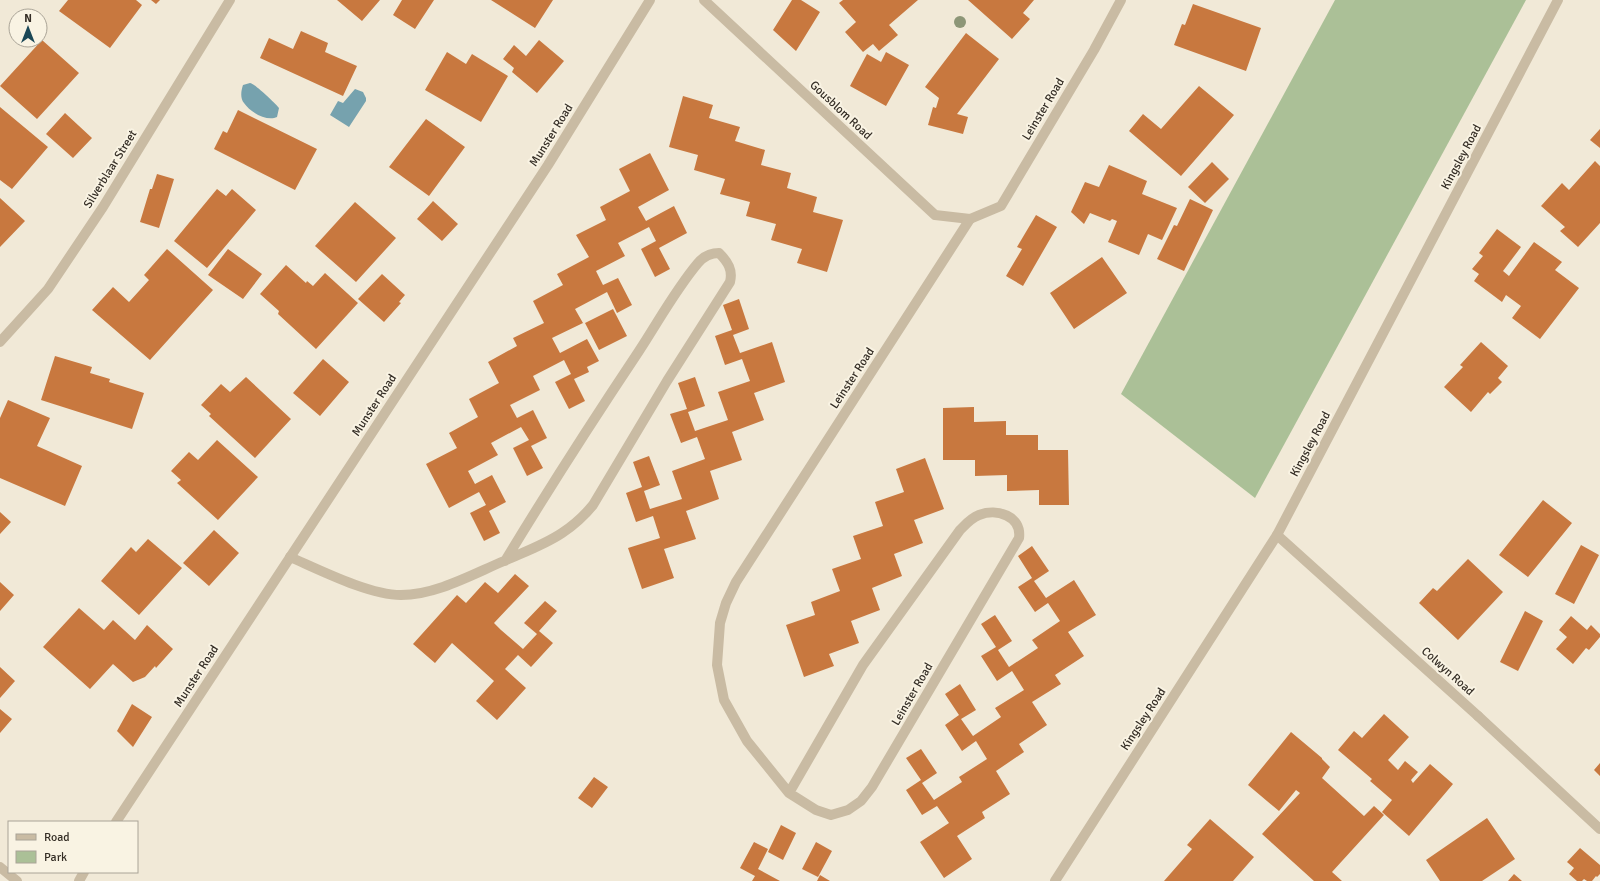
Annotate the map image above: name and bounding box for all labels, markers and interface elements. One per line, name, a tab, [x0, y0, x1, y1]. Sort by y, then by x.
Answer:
north arrow	[8, 8, 48, 48]
text: N	[24, 12, 32, 25]
street label: Leinster Road	[1019, 75, 1068, 143]
street label: Gousblom Road	[806, 78, 875, 143]
street label: Munster Road	[526, 101, 577, 169]
street label: Kingsley Road	[1438, 122, 1485, 192]
street label: Silverblaar Street	[80, 127, 140, 211]
street label: Leinster Road	[827, 345, 878, 412]
street label: Munster Road	[349, 371, 400, 439]
street label: Kingsley Road	[1287, 409, 1334, 479]
street label: Munster Road	[171, 642, 222, 710]
street label: Colwyn Road	[1418, 644, 1477, 699]
street label: Leinster Road	[888, 660, 936, 728]
street label: Kingsley Road	[1118, 685, 1169, 753]
legend	[8, 821, 138, 873]
text: Road	[44, 830, 70, 845]
text: Park	[44, 850, 67, 865]

